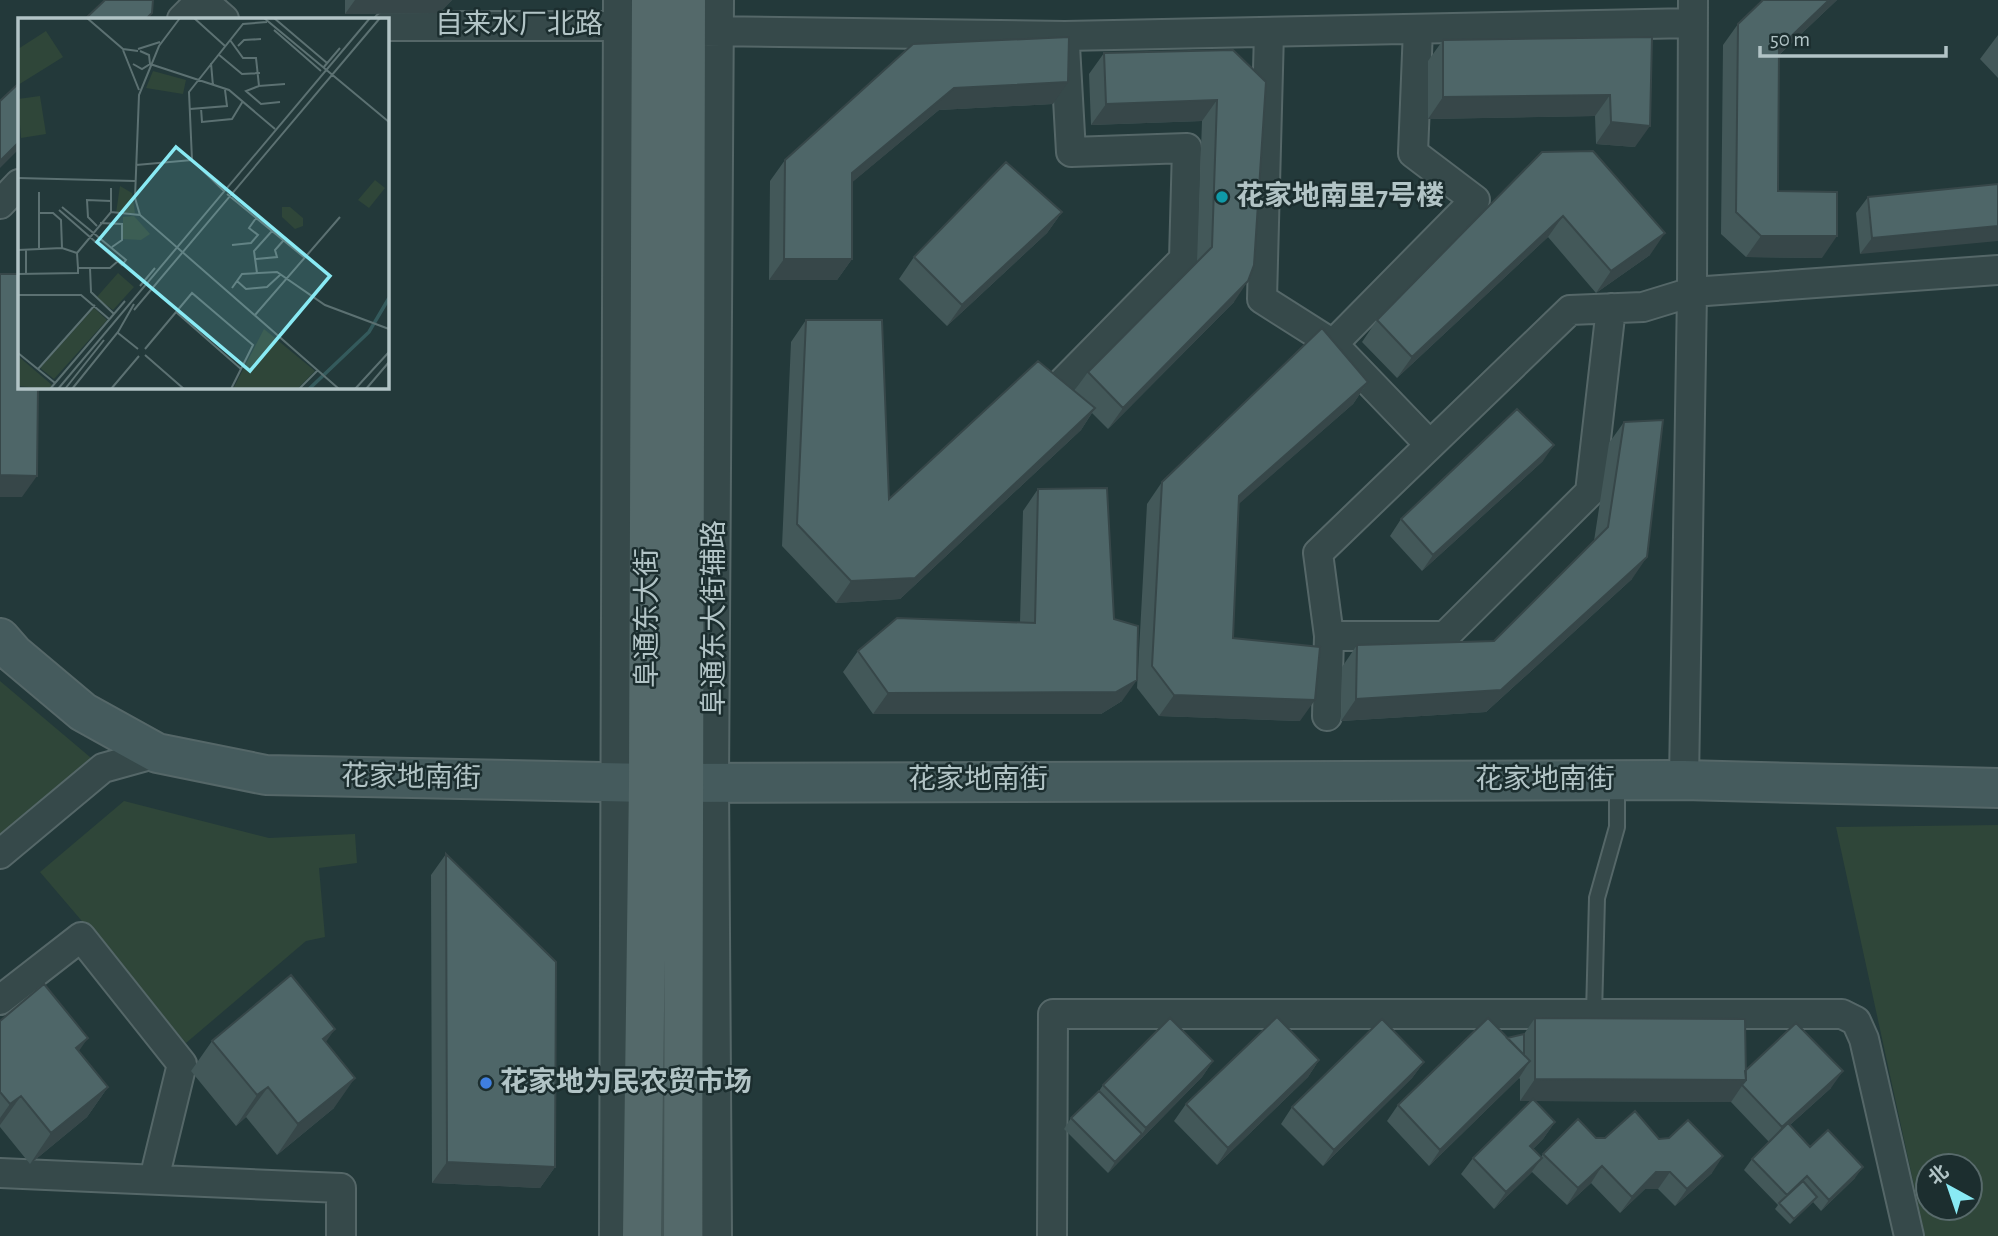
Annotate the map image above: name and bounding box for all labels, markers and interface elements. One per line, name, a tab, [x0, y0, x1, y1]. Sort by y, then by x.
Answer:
street label: 自来水厂北路	[435, 9, 603, 39]
scale bar	[1760, 14, 1946, 58]
inset map	[18, 18, 388, 388]
text: 50 m	[1770, 29, 1810, 50]
place label: 花家地南里7号楼	[1236, 180, 1444, 211]
marker: 花家地南里7号楼	[1214, 189, 1230, 205]
street label: 阜通东大街辅路	[699, 520, 729, 716]
street label: 阜通东大街	[632, 548, 662, 688]
street label: 花家地南街	[341, 761, 481, 793]
street label: 花家地南街	[908, 764, 1048, 794]
street label: 花家地南街	[1475, 764, 1615, 794]
place label: 花家地为民农贸市场	[500, 1066, 752, 1097]
marker: 花家地为民农贸市场	[478, 1075, 494, 1091]
north arrow	[1914, 1152, 1984, 1222]
text: 北	[1925, 1161, 1952, 1189]

